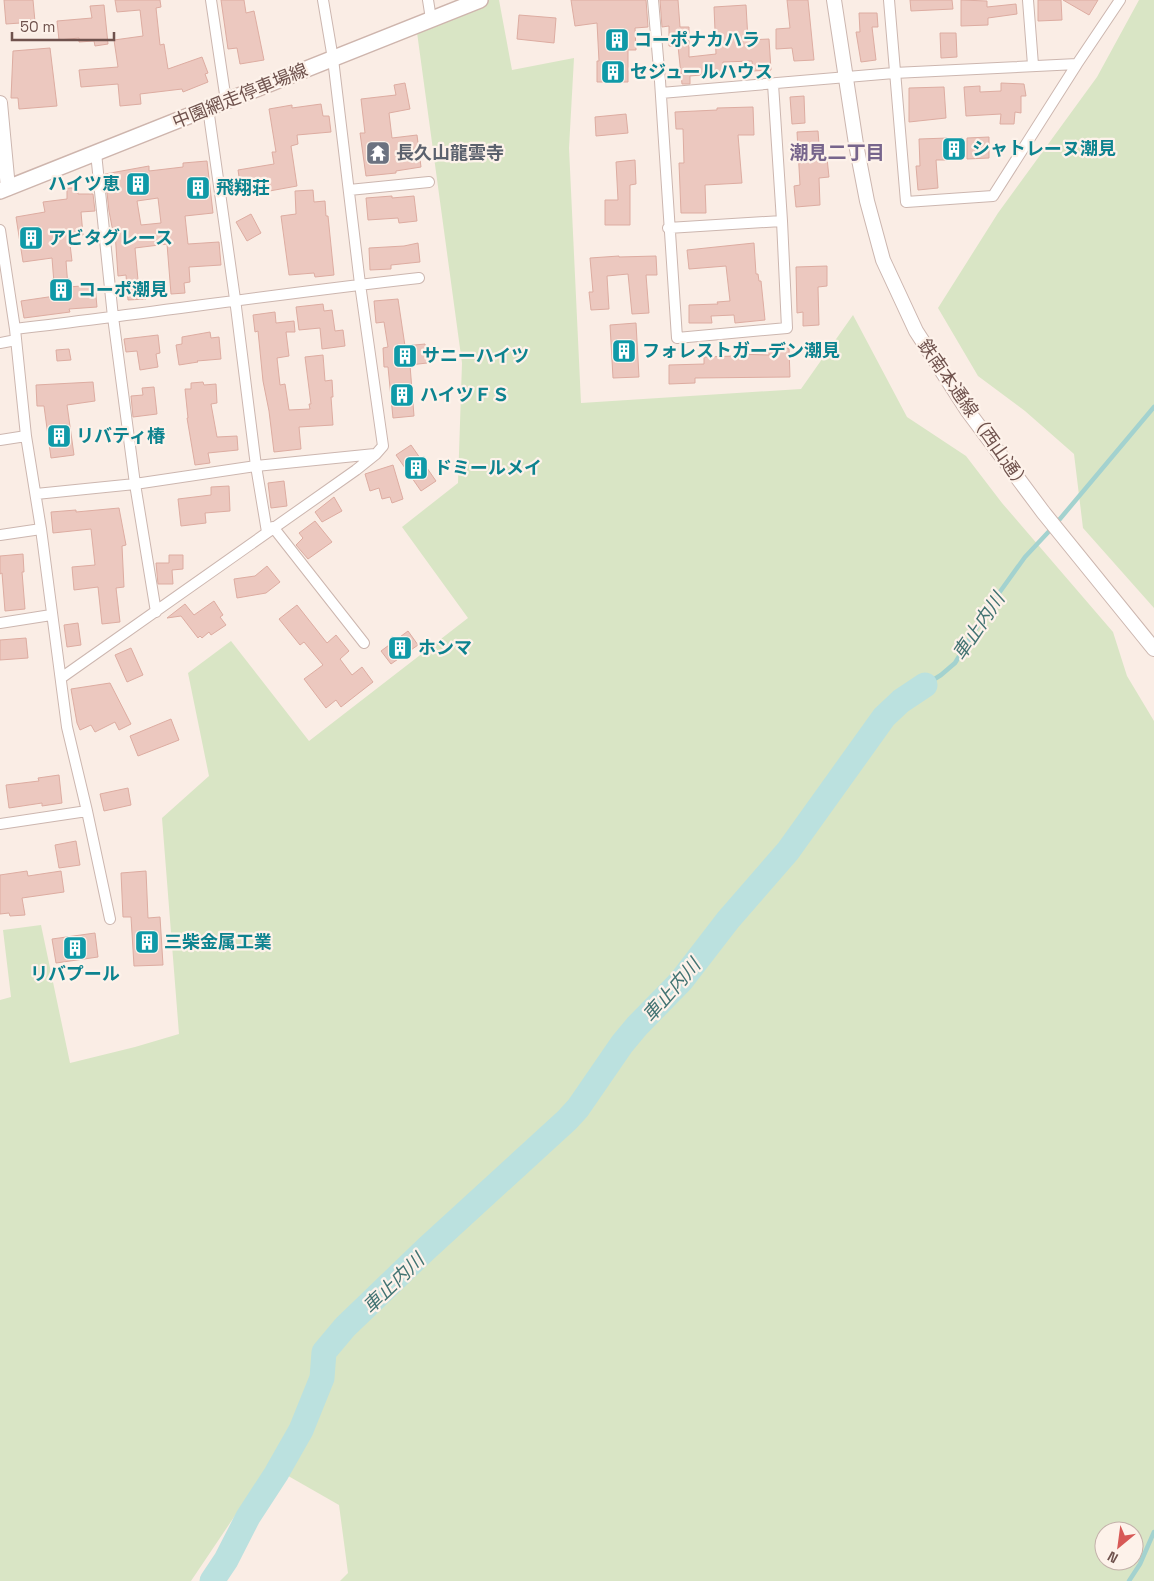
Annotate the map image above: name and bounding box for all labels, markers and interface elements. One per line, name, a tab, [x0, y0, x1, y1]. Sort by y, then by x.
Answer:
scale bar	[12, 10, 115, 42]
text: 50 m	[20, 17, 55, 36]
building icon: コーポナカハラ	[604, 27, 630, 53]
place label: コーポナカハラ	[634, 28, 760, 51]
street label: 中園網走停車場線	[169, 58, 311, 133]
building icon: セジュールハウス	[600, 59, 626, 85]
place label: セジュールハウス	[630, 60, 773, 83]
building icon: シャトレーヌ潮見	[941, 136, 967, 162]
place label: シャトレーヌ潮見	[972, 137, 1116, 160]
temple icon: 長久山龍雲寺	[365, 140, 391, 166]
district label: 潮見二丁目	[789, 140, 885, 165]
place label: 長久山龍雲寺	[396, 141, 504, 164]
building icon: ハイツ恵	[125, 171, 151, 197]
place label: ハイツ恵	[48, 172, 120, 195]
building icon: 飛翔荘	[185, 175, 211, 201]
place label: 飛翔荘	[216, 176, 270, 199]
building icon: アビタグレース	[18, 225, 44, 251]
place label: アビタグレース	[48, 226, 173, 249]
building icon: コーポ潮見	[48, 277, 74, 303]
place label: コーポ潮見	[78, 278, 168, 301]
street label: 鉄南本通線（西山通）	[913, 334, 1035, 495]
building icon: フォレストガーデン潮見	[611, 338, 637, 364]
place label: フォレストガーデン潮見	[642, 339, 840, 362]
building icon: サニーハイツ	[392, 343, 418, 369]
place label: サニーハイツ	[422, 344, 529, 367]
building icon: ハイツＦＳ	[389, 382, 415, 408]
place label: ハイツＦＳ	[420, 383, 510, 406]
building icon: リバティ椿	[46, 423, 72, 449]
place label: リバティ椿	[76, 424, 165, 447]
building icon: ドミールメイ	[403, 455, 429, 481]
place label: ドミールメイ	[434, 456, 542, 479]
water label: 車止内川	[947, 586, 1011, 665]
building icon: ホンマ	[387, 635, 413, 661]
place label: ホンマ	[418, 636, 472, 659]
building icon: 三柴金属工業	[134, 929, 160, 955]
place label: 三柴金属工業	[164, 930, 272, 953]
building icon: リバプール	[62, 935, 88, 961]
water label: 車止内川	[637, 952, 707, 1027]
place label: リバプール	[30, 962, 120, 985]
water label: 車止内川	[357, 1247, 431, 1319]
north arrow	[1094, 1521, 1144, 1571]
text: N	[1104, 1547, 1121, 1568]

